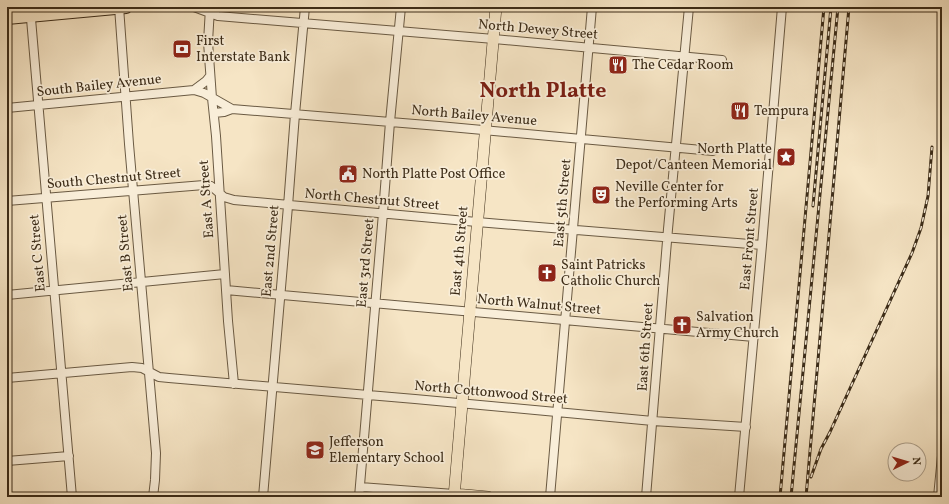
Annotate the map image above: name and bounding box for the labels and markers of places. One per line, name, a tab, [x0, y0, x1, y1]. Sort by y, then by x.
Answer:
place label: First Interstate Bank	[196, 32, 291, 67]
bank icon: First Interstate Bank	[171, 38, 193, 60]
restaurant icon: The Cedar Room	[607, 54, 629, 76]
place label: The Cedar Room	[632, 56, 734, 75]
restaurant icon: Tempura	[729, 100, 751, 122]
place label: Tempura	[754, 102, 809, 121]
place label: North Platte Depot/Canteen Memorial	[616, 140, 772, 175]
place icon: North Platte Depot/Canteen Memorial	[775, 146, 797, 168]
public building icon: North Platte Post Office	[337, 163, 359, 185]
place label: North Platte Post Office	[362, 165, 506, 184]
place label: Neville Center for the Performing Arts	[615, 178, 738, 213]
theatre icon: Neville Center for the Performing Arts	[590, 184, 612, 206]
place label: Saint Patricks Catholic Church	[561, 256, 660, 291]
church icon: Saint Patricks Catholic Church	[536, 262, 558, 284]
place label: Salvation Army Church	[696, 308, 779, 343]
church icon: Salvation Army Church	[671, 314, 693, 336]
place label: Jefferson Elementary School	[329, 433, 444, 468]
school or university icon: Jefferson Elementary School	[304, 439, 326, 461]

